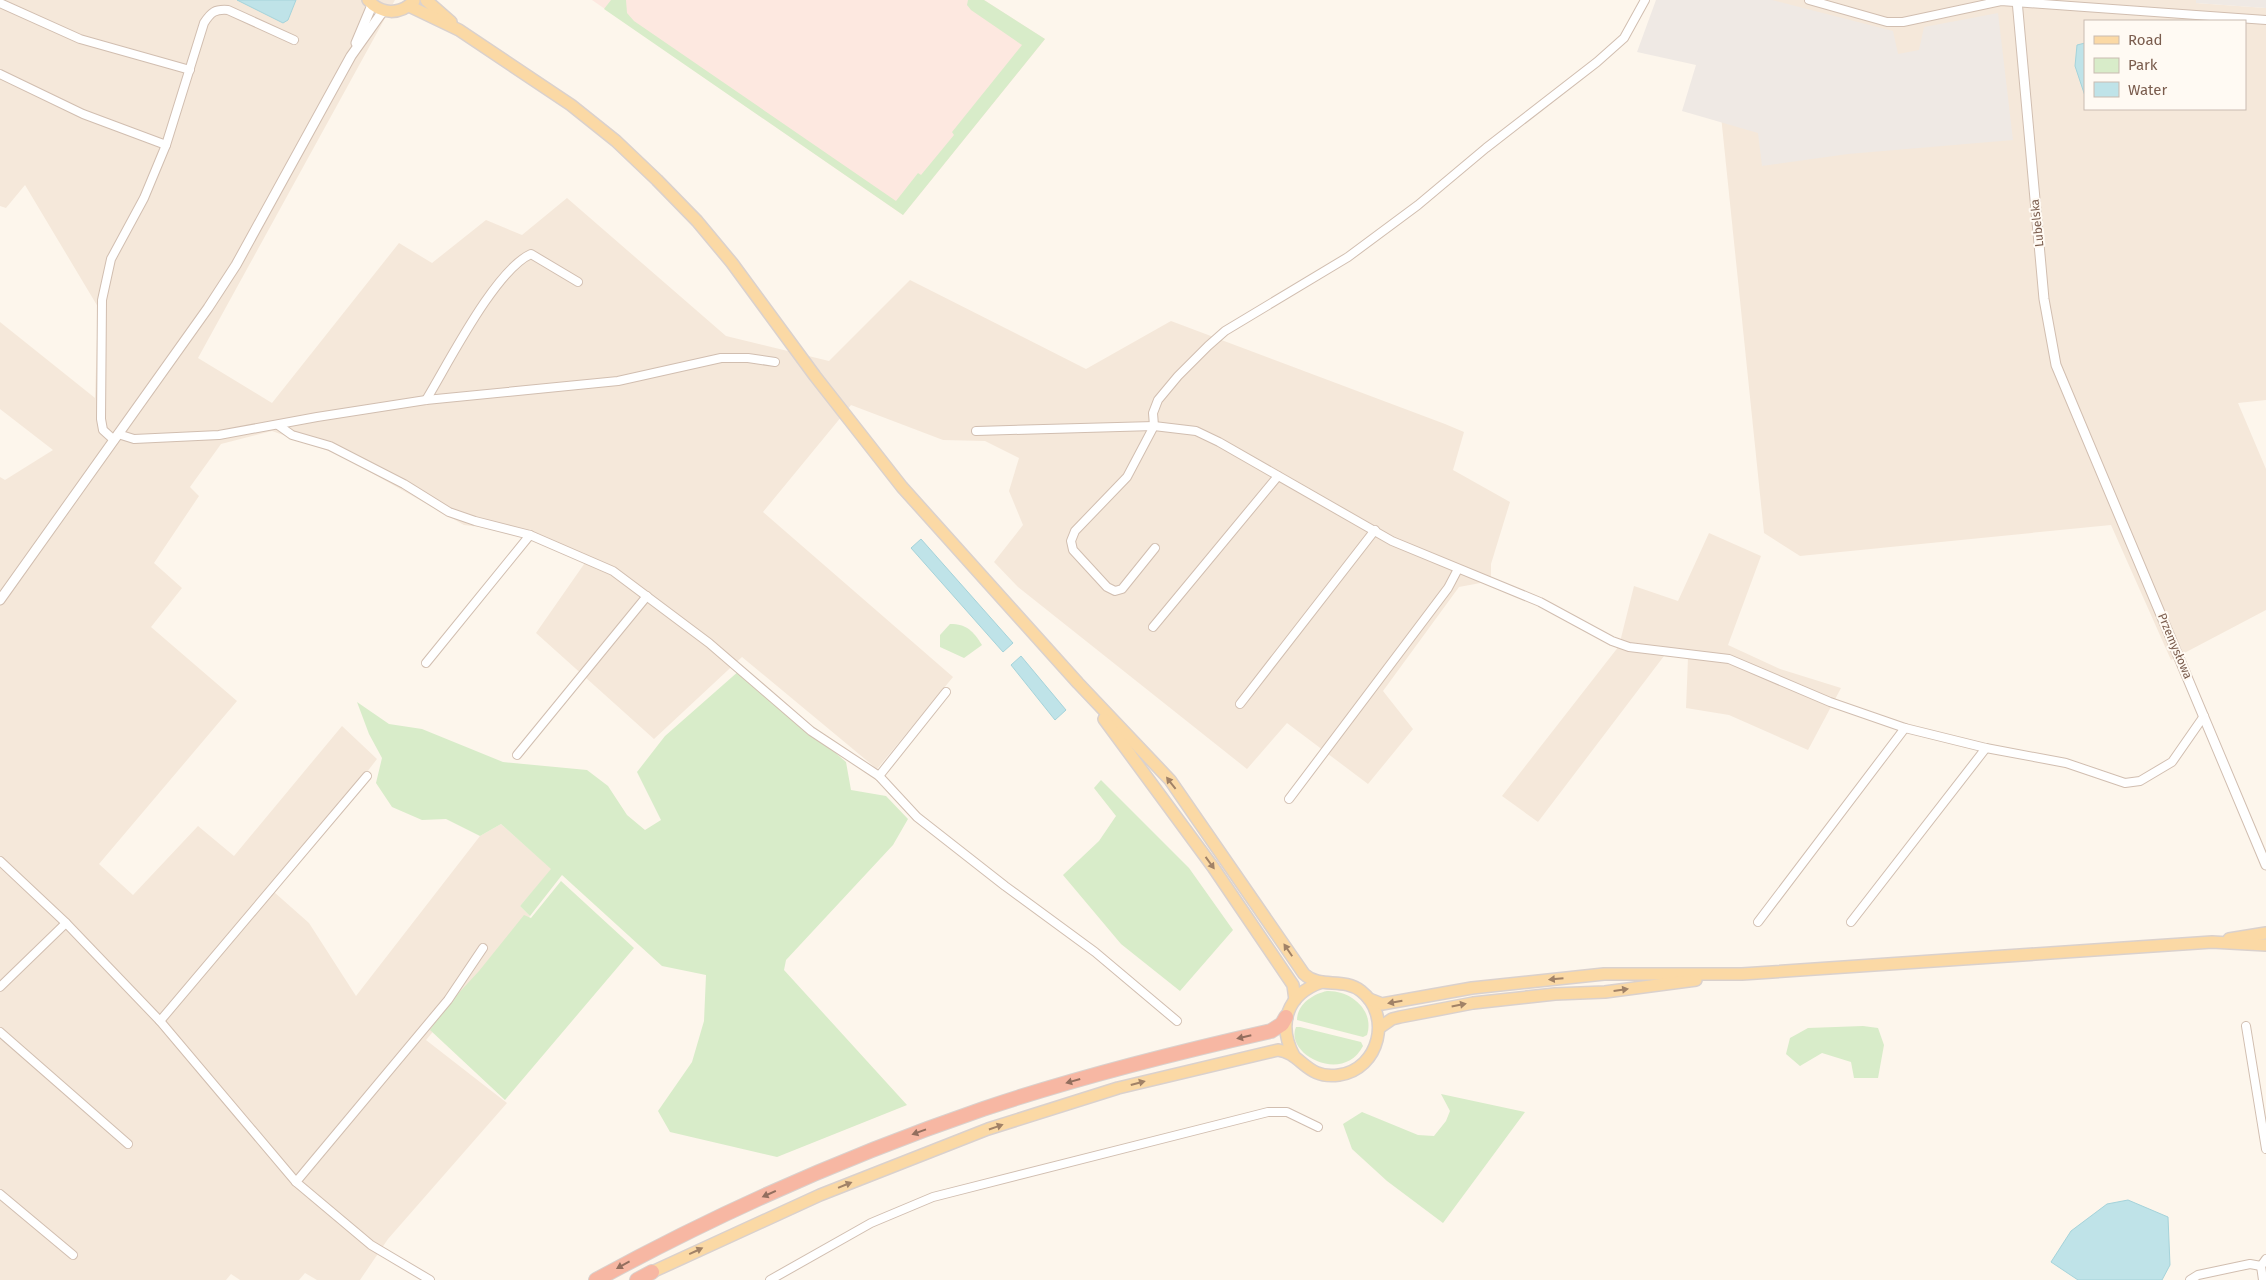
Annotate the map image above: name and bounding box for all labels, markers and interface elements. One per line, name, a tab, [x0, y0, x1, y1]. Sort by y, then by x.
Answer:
legend	[2084, 20, 2246, 110]
text: Road	[2128, 31, 2163, 49]
text: Park	[2128, 56, 2158, 74]
text: Water	[2128, 81, 2167, 99]
street label: Lubelska	[2028, 198, 2046, 248]
street label: Przemysłowa	[2155, 611, 2195, 681]
one-way arrow	[1166, 777, 1177, 790]
one-way arrow	[1205, 856, 1215, 870]
one-way arrow	[1283, 944, 1293, 957]
one-way arrow	[1547, 975, 1563, 983]
one-way arrow	[1613, 986, 1629, 994]
one-way arrow	[1387, 998, 1403, 1006]
one-way arrow	[1452, 1001, 1468, 1009]
one-way arrow	[1236, 1033, 1251, 1041]
one-way arrow	[1066, 1078, 1081, 1086]
one-way arrow	[1131, 1078, 1146, 1086]
one-way arrow	[989, 1122, 1004, 1130]
one-way arrow	[911, 1128, 926, 1136]
one-way arrow	[837, 1180, 852, 1188]
one-way arrow	[762, 1190, 776, 1198]
one-way arrow	[689, 1247, 703, 1255]
one-way arrow	[616, 1261, 630, 1270]

